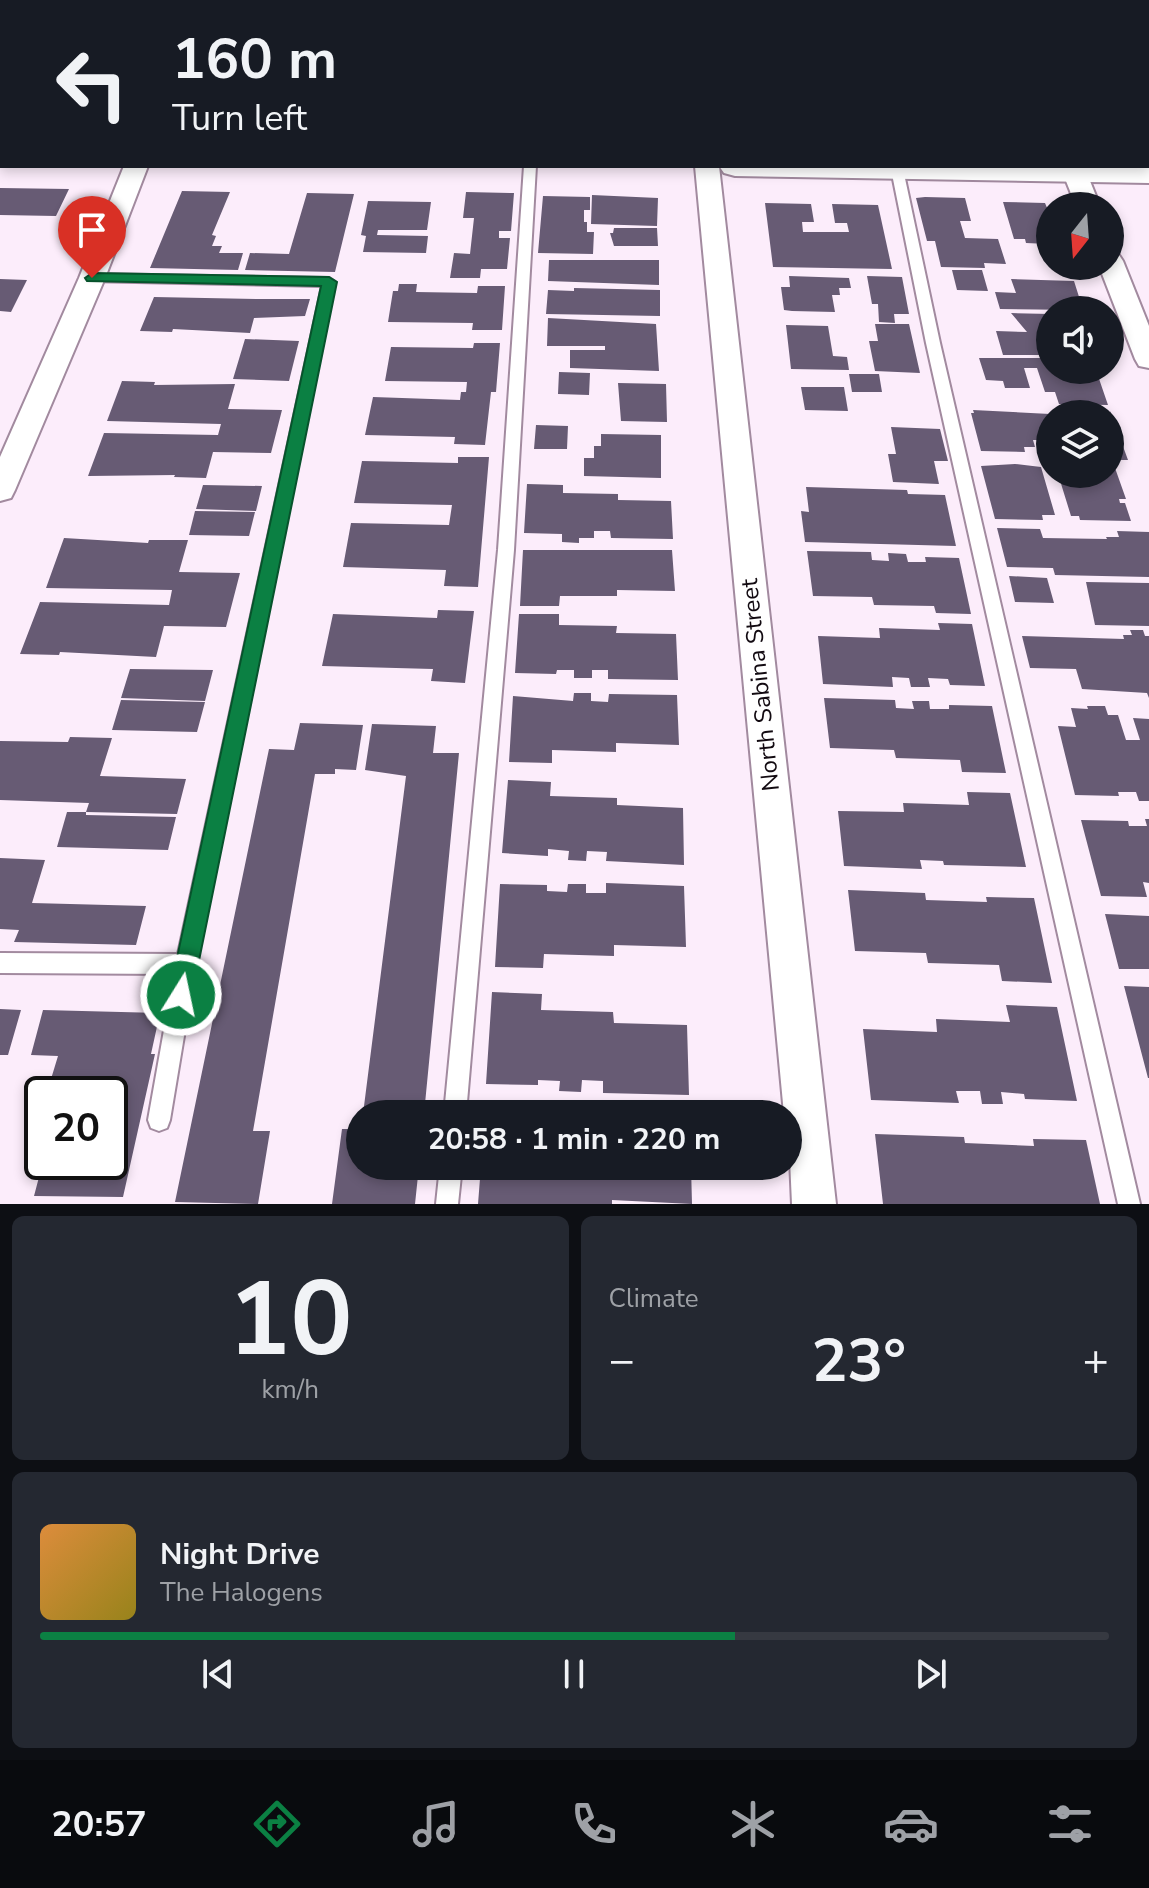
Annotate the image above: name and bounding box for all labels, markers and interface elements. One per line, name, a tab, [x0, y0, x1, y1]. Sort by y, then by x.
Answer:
text: 160 m	[172, 21, 337, 98]
icon: left	[40, 32, 144, 136]
text: Turn left	[172, 94, 307, 143]
north arrow	[1036, 192, 1124, 280]
map controls	[1036, 192, 1124, 488]
pin	[58, 196, 126, 278]
icon: arrive	[70, 208, 114, 252]
button: sound	[1036, 296, 1124, 384]
button: layers	[1036, 400, 1124, 488]
street label: North Sabina Street	[733, 577, 787, 793]
position arrow	[139, 953, 223, 1037]
speed limit sign: 20	[24, 1076, 128, 1180]
text: 20:58 · 1 min · 220 m	[428, 1119, 720, 1160]
text: 10	[228, 1249, 353, 1391]
text: Climate	[609, 1281, 699, 1316]
text: 23°	[811, 1320, 906, 1402]
text: −	[609, 1331, 635, 1391]
text: +	[1083, 1331, 1109, 1391]
text: km/h	[262, 1372, 319, 1407]
text: Night Drive	[160, 1534, 319, 1575]
text: The Halogens	[160, 1575, 323, 1610]
icon: previous	[196, 1652, 240, 1696]
icon: pause	[552, 1652, 596, 1696]
icon: next	[909, 1652, 953, 1696]
icon: directions	[249, 1796, 305, 1852]
icon: music	[408, 1796, 464, 1852]
icon: phone	[566, 1796, 622, 1852]
icon: climate	[725, 1796, 781, 1852]
icon: car	[883, 1796, 939, 1852]
icon: filters	[1042, 1796, 1098, 1852]
text: 20:57	[51, 1800, 147, 1849]

